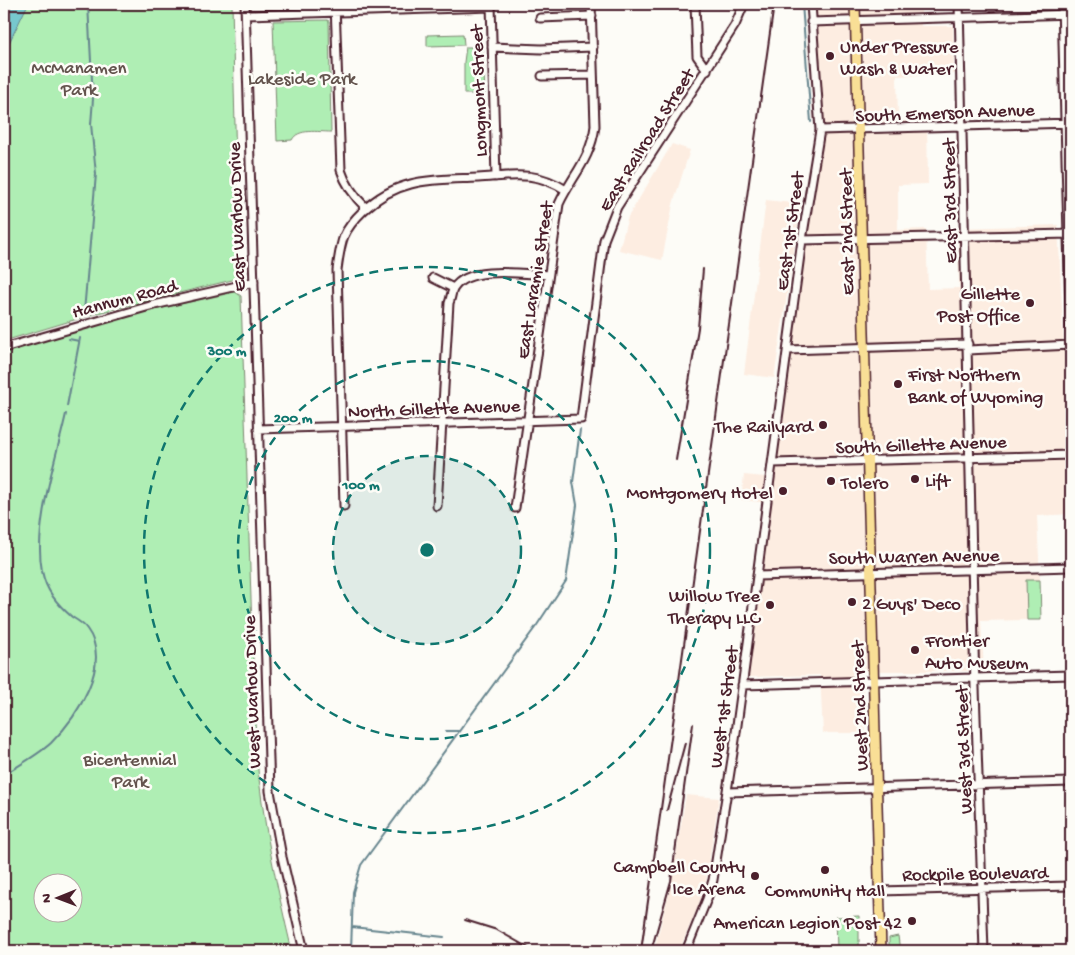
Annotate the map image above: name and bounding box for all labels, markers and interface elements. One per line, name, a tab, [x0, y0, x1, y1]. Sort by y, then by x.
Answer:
street label: Longmont Street	[467, 22, 494, 157]
place label: Under Pressure Wash & Water	[840, 37, 959, 82]
marker: Under Pressure Wash & Water	[824, 50, 836, 62]
park label: McManamen Park	[31, 58, 127, 103]
street label: East Railroad Street	[595, 63, 702, 216]
park label: Lakeside Park	[248, 69, 358, 92]
street label: South Emerson Avenue	[855, 100, 1035, 129]
street label: East 3rd Street	[939, 136, 964, 263]
street label: East Warlow Drive	[224, 141, 253, 292]
street label: East 2nd Street	[836, 166, 861, 295]
street label: East 1st Street	[772, 169, 811, 292]
street label: East Laramie Street	[513, 198, 561, 361]
street label: Hannum Road	[70, 275, 182, 325]
place label: Gillette Post Office	[936, 284, 1020, 329]
marker: Gillette Post Office	[1024, 297, 1036, 309]
text: 300 m	[206, 343, 247, 361]
place label: First Northern Bank of Wyoming	[907, 365, 1043, 410]
marker: First Northern Bank of Wyoming	[892, 378, 904, 390]
street label: North Gillette Avenue	[347, 396, 521, 425]
text: 200 m	[274, 410, 313, 428]
place label: The Railyard	[714, 417, 815, 440]
marker: The Railyard	[817, 419, 829, 431]
street label: South Gillette Avenue	[835, 432, 1007, 461]
place label: Lift	[925, 471, 952, 494]
place label: Tolero	[840, 473, 889, 496]
marker: Lift	[909, 473, 921, 485]
marker: Tolero	[825, 475, 837, 487]
text: 100 m	[341, 477, 380, 495]
place label: Montgomery Hotel	[626, 483, 773, 506]
marker: Montgomery Hotel	[777, 485, 789, 497]
centre of rings	[418, 541, 436, 559]
street label: South Warren Avenue	[829, 546, 1000, 571]
place label: Willow Tree Therapy LLC	[667, 586, 762, 631]
place label: 2 Guys' Deco	[862, 594, 961, 617]
marker: 2 Guys' Deco	[846, 596, 858, 608]
marker: Willow Tree Therapy LLC	[764, 599, 776, 611]
street label: West Warlow Drive	[239, 615, 268, 769]
place label: Frontier Auto Museum	[924, 631, 1029, 676]
street label: West 2nd Street	[848, 638, 875, 771]
street label: West 1st Street	[706, 643, 746, 770]
marker: Frontier Auto Museum	[909, 644, 921, 656]
street label: West 3rd Street	[952, 683, 979, 814]
park label: Bicentennial Park	[82, 750, 177, 795]
place label: Campbell County Ice Arena	[613, 857, 746, 902]
street label: Rockpile Boulevard	[902, 863, 1050, 888]
marker: Community Hall	[819, 864, 831, 876]
marker: Campbell County Ice Arena	[749, 870, 761, 882]
north arrow	[32, 872, 82, 922]
place label: Community Hall	[765, 881, 885, 904]
text: N	[39, 893, 56, 903]
place label: American Legion Post 42	[713, 913, 902, 936]
marker: American Legion Post 42	[906, 915, 918, 927]

